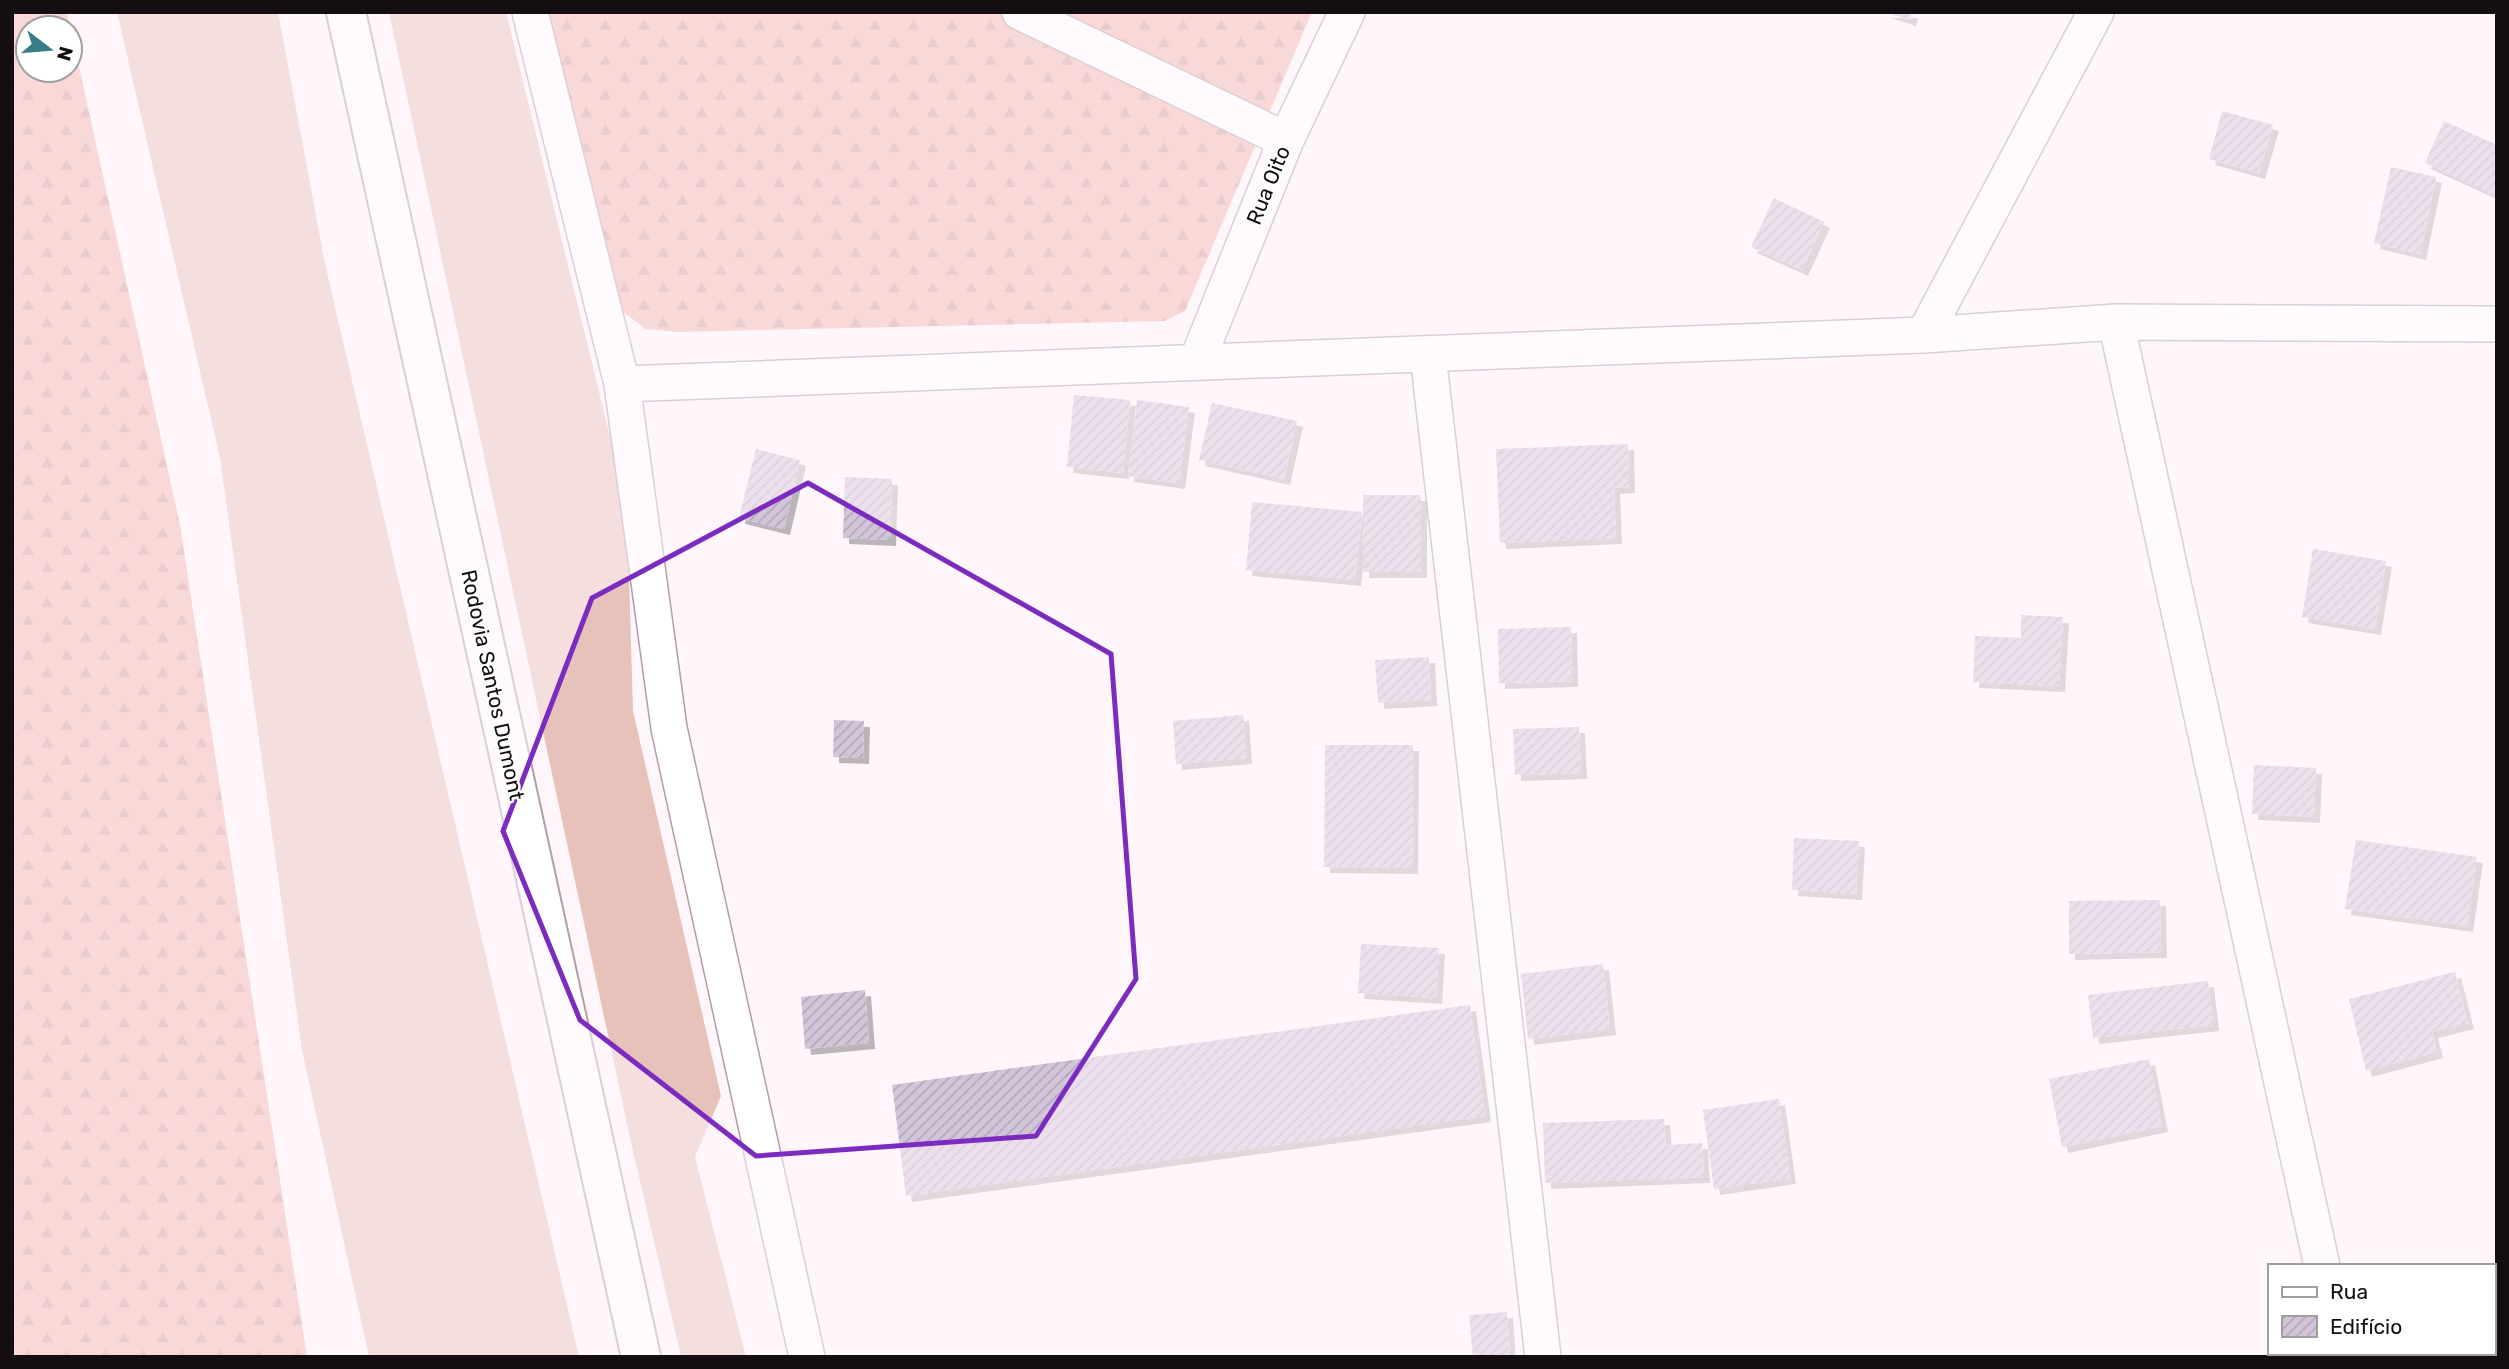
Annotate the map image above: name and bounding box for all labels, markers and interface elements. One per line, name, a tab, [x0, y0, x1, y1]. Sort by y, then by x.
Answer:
north arrow	[14, 14, 84, 84]
text: N	[52, 44, 78, 63]
street label: Rua Oito	[1241, 142, 1295, 228]
street label: Rodovia Santos Dumont	[456, 567, 530, 803]
legend	[2268, 1264, 2495, 1355]
text: Rua	[2330, 1279, 2368, 1304]
text: Edifício	[2330, 1314, 2402, 1339]

